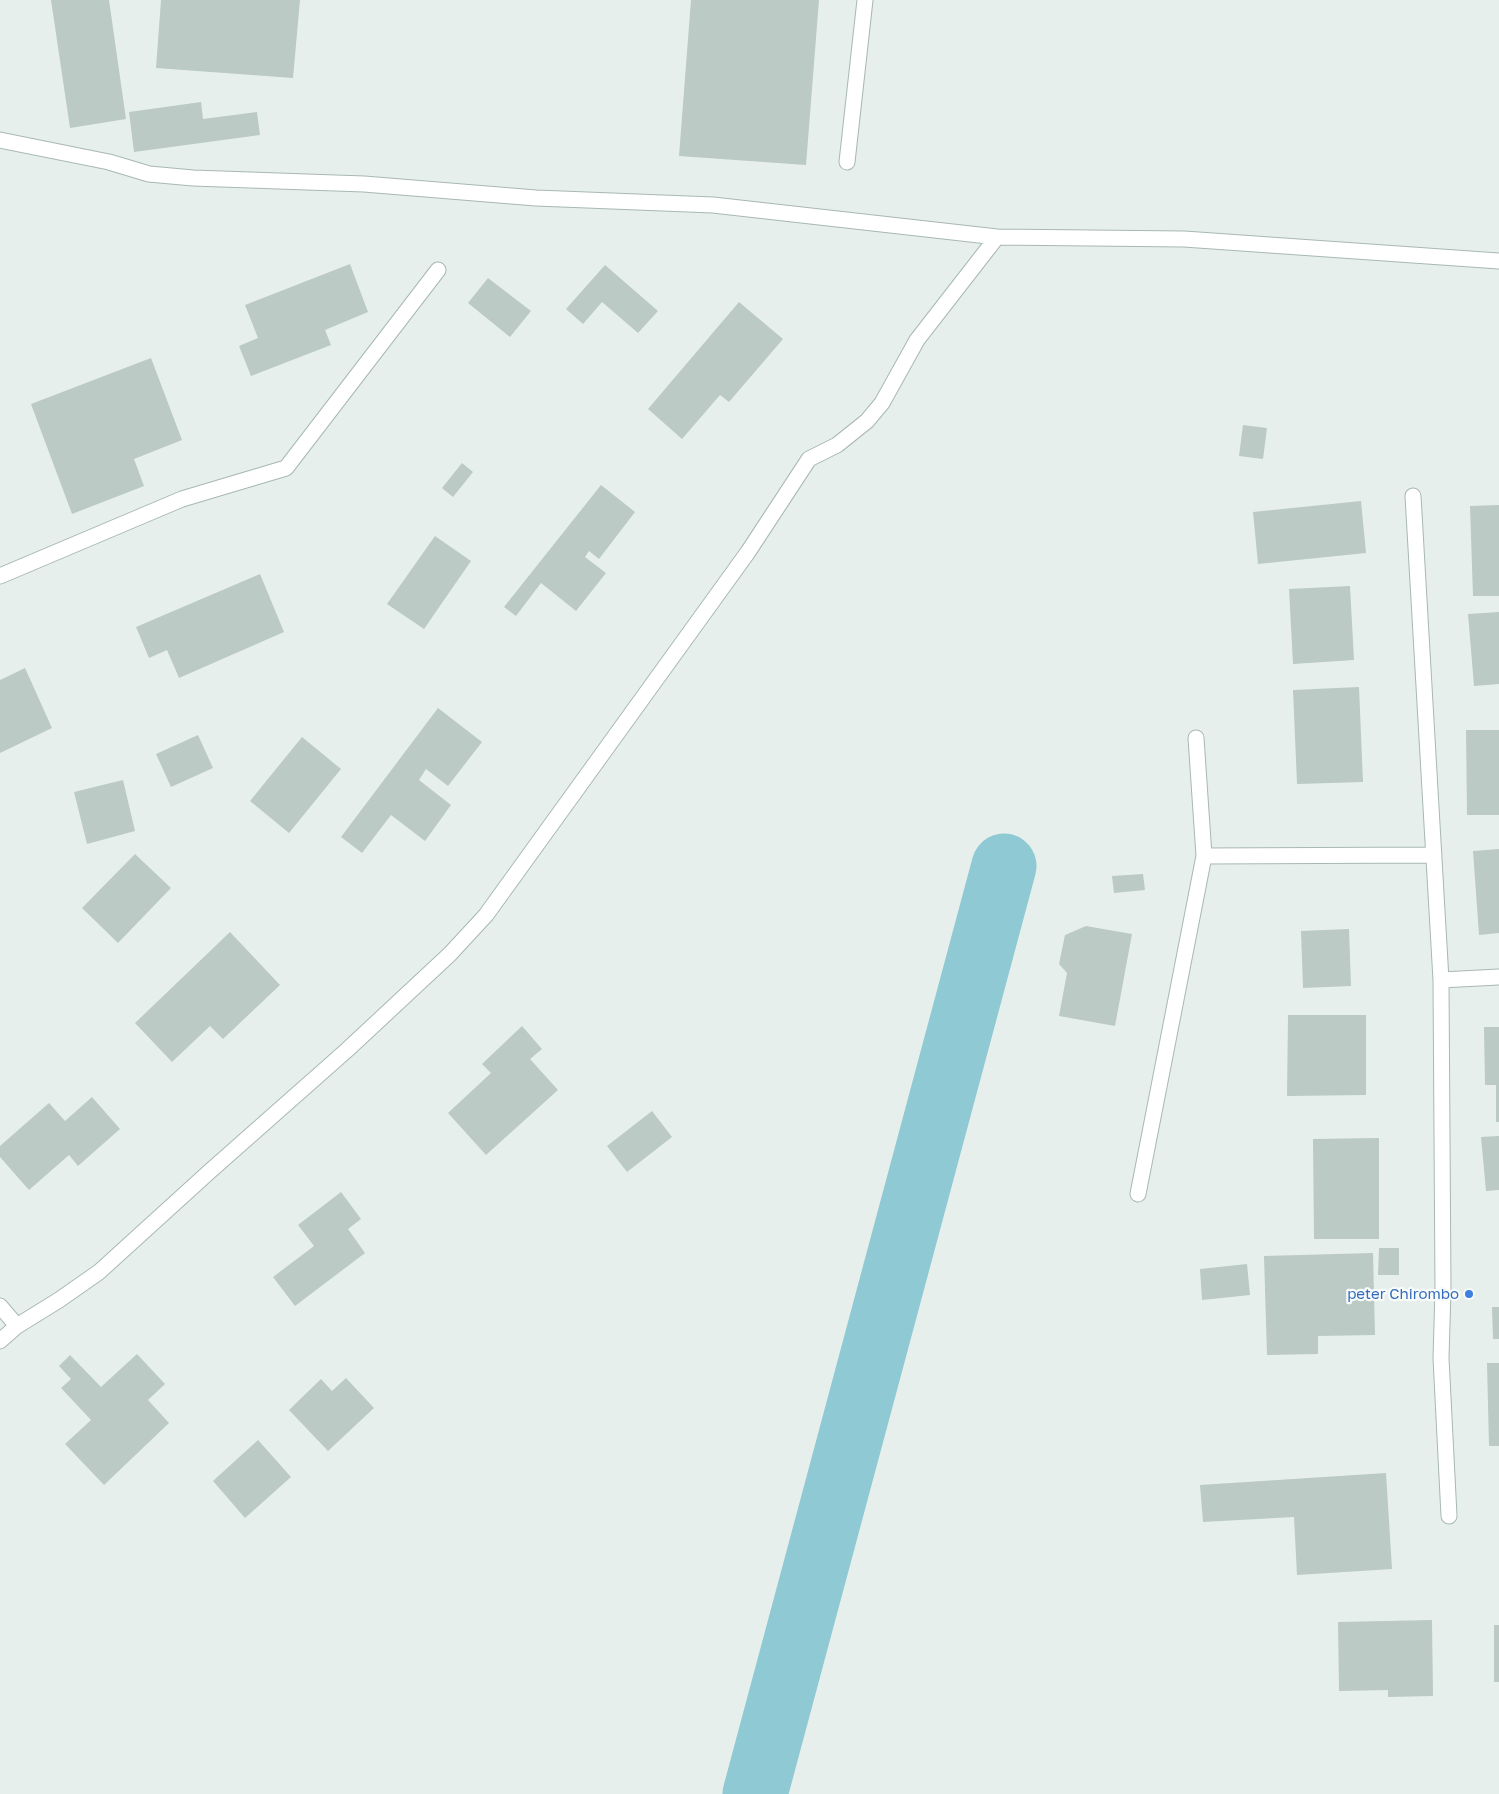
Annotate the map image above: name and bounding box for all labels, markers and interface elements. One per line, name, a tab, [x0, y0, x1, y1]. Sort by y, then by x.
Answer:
place label: peter Chirombo	[1347, 1285, 1459, 1303]
marker: peter Chirombo	[1463, 1288, 1475, 1300]

